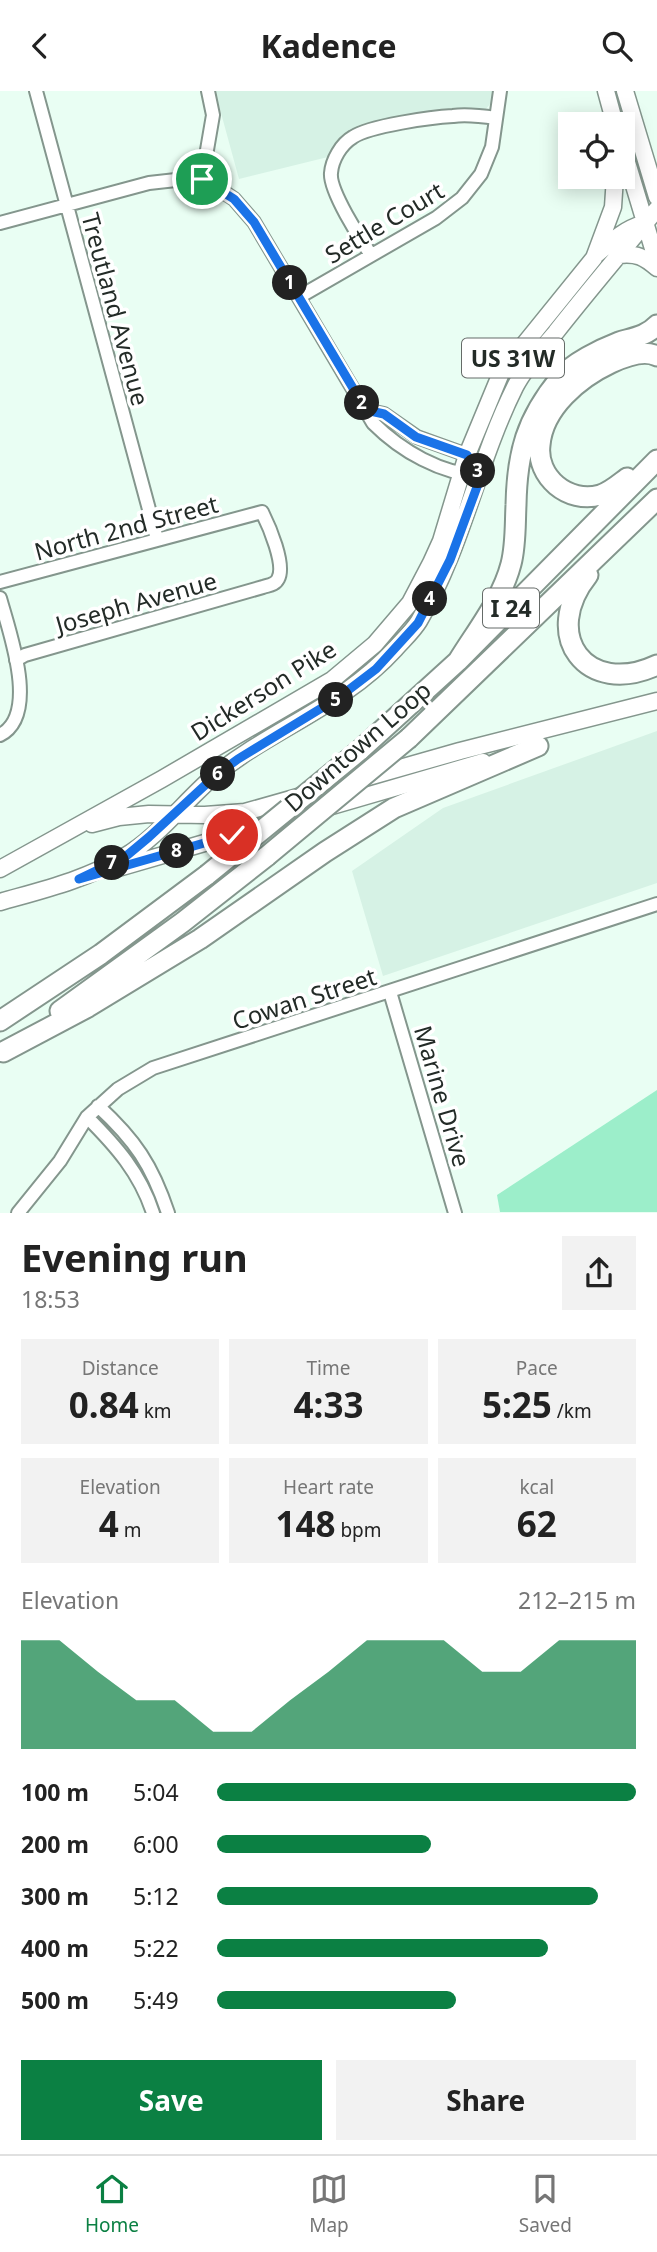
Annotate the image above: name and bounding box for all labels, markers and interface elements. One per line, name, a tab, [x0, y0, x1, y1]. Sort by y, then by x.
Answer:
text: Kadence	[260, 24, 397, 67]
icon: back	[21, 27, 59, 65]
icon: search	[598, 27, 636, 65]
map controls	[558, 112, 635, 189]
button: locate	[558, 112, 635, 189]
pin	[172, 149, 232, 209]
icon: arrive	[183, 160, 221, 198]
street label: Settle Court	[318, 173, 450, 270]
street label: Treutland Avenue	[74, 209, 158, 409]
pin: 1	[272, 265, 308, 301]
text: 1	[284, 269, 295, 295]
road number: US 31W	[462, 339, 564, 377]
pin: 2	[344, 385, 380, 421]
text: 2	[356, 389, 367, 415]
pin: 3	[461, 453, 496, 489]
text: 3	[472, 457, 483, 483]
street label: North 2nd Street	[30, 487, 222, 567]
street label: Joseph Avenue	[50, 563, 220, 641]
pin: 4	[412, 581, 448, 617]
text: 4	[424, 585, 435, 611]
road number: I 24	[483, 589, 539, 628]
street label: Dickerson Pike	[184, 632, 342, 748]
street label: Downtown Loop	[277, 673, 437, 819]
pin: 5	[318, 683, 354, 717]
text: 5	[330, 686, 341, 712]
pin: 6	[200, 757, 235, 791]
text: 6	[212, 760, 223, 786]
pin	[202, 805, 262, 865]
icon: check	[213, 816, 251, 854]
pin: 8	[160, 833, 194, 869]
text: 8	[171, 837, 182, 863]
pin: 7	[94, 845, 130, 881]
text: 7	[106, 849, 117, 875]
street label: Cowan Street	[228, 959, 381, 1037]
street label: Marine Drive	[407, 1022, 479, 1170]
text: Evening run	[21, 1231, 248, 1283]
button: share	[562, 1236, 636, 1310]
text: 18:53	[21, 1283, 80, 1315]
text: Distance	[82, 1355, 159, 1381]
text: Time	[307, 1355, 350, 1381]
text: Pace	[516, 1355, 558, 1381]
text: 0.84	[69, 1381, 139, 1428]
text: 4:33	[294, 1381, 363, 1428]
text: 5:25	[482, 1381, 552, 1428]
text: km	[139, 1398, 172, 1424]
text: /km	[552, 1398, 592, 1424]
text: Elevation	[80, 1474, 161, 1500]
text: Heart rate	[283, 1474, 374, 1500]
text: kcal	[519, 1474, 554, 1500]
text: 4	[99, 1500, 119, 1547]
text: 148	[275, 1500, 335, 1547]
text: 62	[517, 1500, 557, 1547]
text: m	[119, 1517, 142, 1543]
text: bpm	[335, 1517, 382, 1543]
text: Elevation	[21, 1584, 119, 1616]
text: 212–215 m	[518, 1584, 636, 1616]
text: 100 m	[21, 1776, 89, 1808]
text: 5:04	[133, 1776, 179, 1808]
text: 200 m	[21, 1828, 89, 1860]
text: 6:00	[133, 1828, 179, 1860]
text: 300 m	[21, 1880, 89, 1912]
text: 5:12	[133, 1880, 179, 1912]
text: 400 m	[21, 1932, 89, 1964]
text: 5:22	[133, 1932, 179, 1964]
text: 500 m	[21, 1984, 89, 2016]
text: 5:49	[133, 1984, 179, 2016]
button: Save	[21, 2060, 322, 2140]
button: Share	[336, 2060, 636, 2140]
tab: Home	[85, 2170, 139, 2238]
tab: Map	[309, 2170, 349, 2238]
tab: Saved	[519, 2170, 572, 2238]

